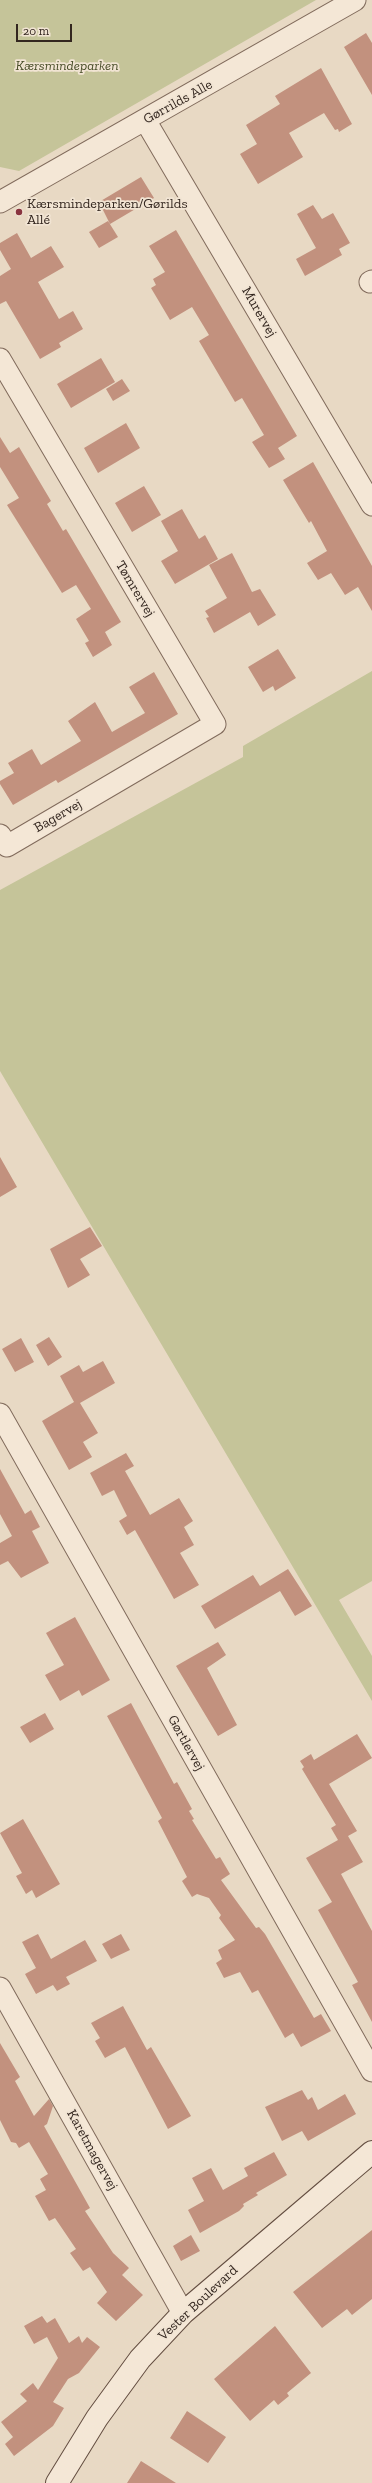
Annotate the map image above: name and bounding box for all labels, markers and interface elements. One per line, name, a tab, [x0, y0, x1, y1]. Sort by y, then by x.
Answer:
scale bar	[18, 16, 74, 42]
text: 20 m	[23, 24, 49, 38]
park label: Kærsmindeparken	[15, 58, 119, 74]
street label: Gørrilds Alle	[141, 76, 215, 128]
place label: Kærsmindeparken/Gørilds Allé	[27, 196, 188, 228]
marker: Kærsmindeparken/Gørilds Allé	[14, 207, 24, 217]
street label: Murervej	[238, 284, 280, 340]
street label: Tømrervej	[112, 558, 158, 620]
street label: Bagervej	[31, 796, 85, 836]
street label: Gørtlervej	[164, 1712, 208, 1774]
street label: Karetmagervej	[63, 2107, 121, 2193]
street label: Vester Boulevard	[155, 2262, 241, 2344]

